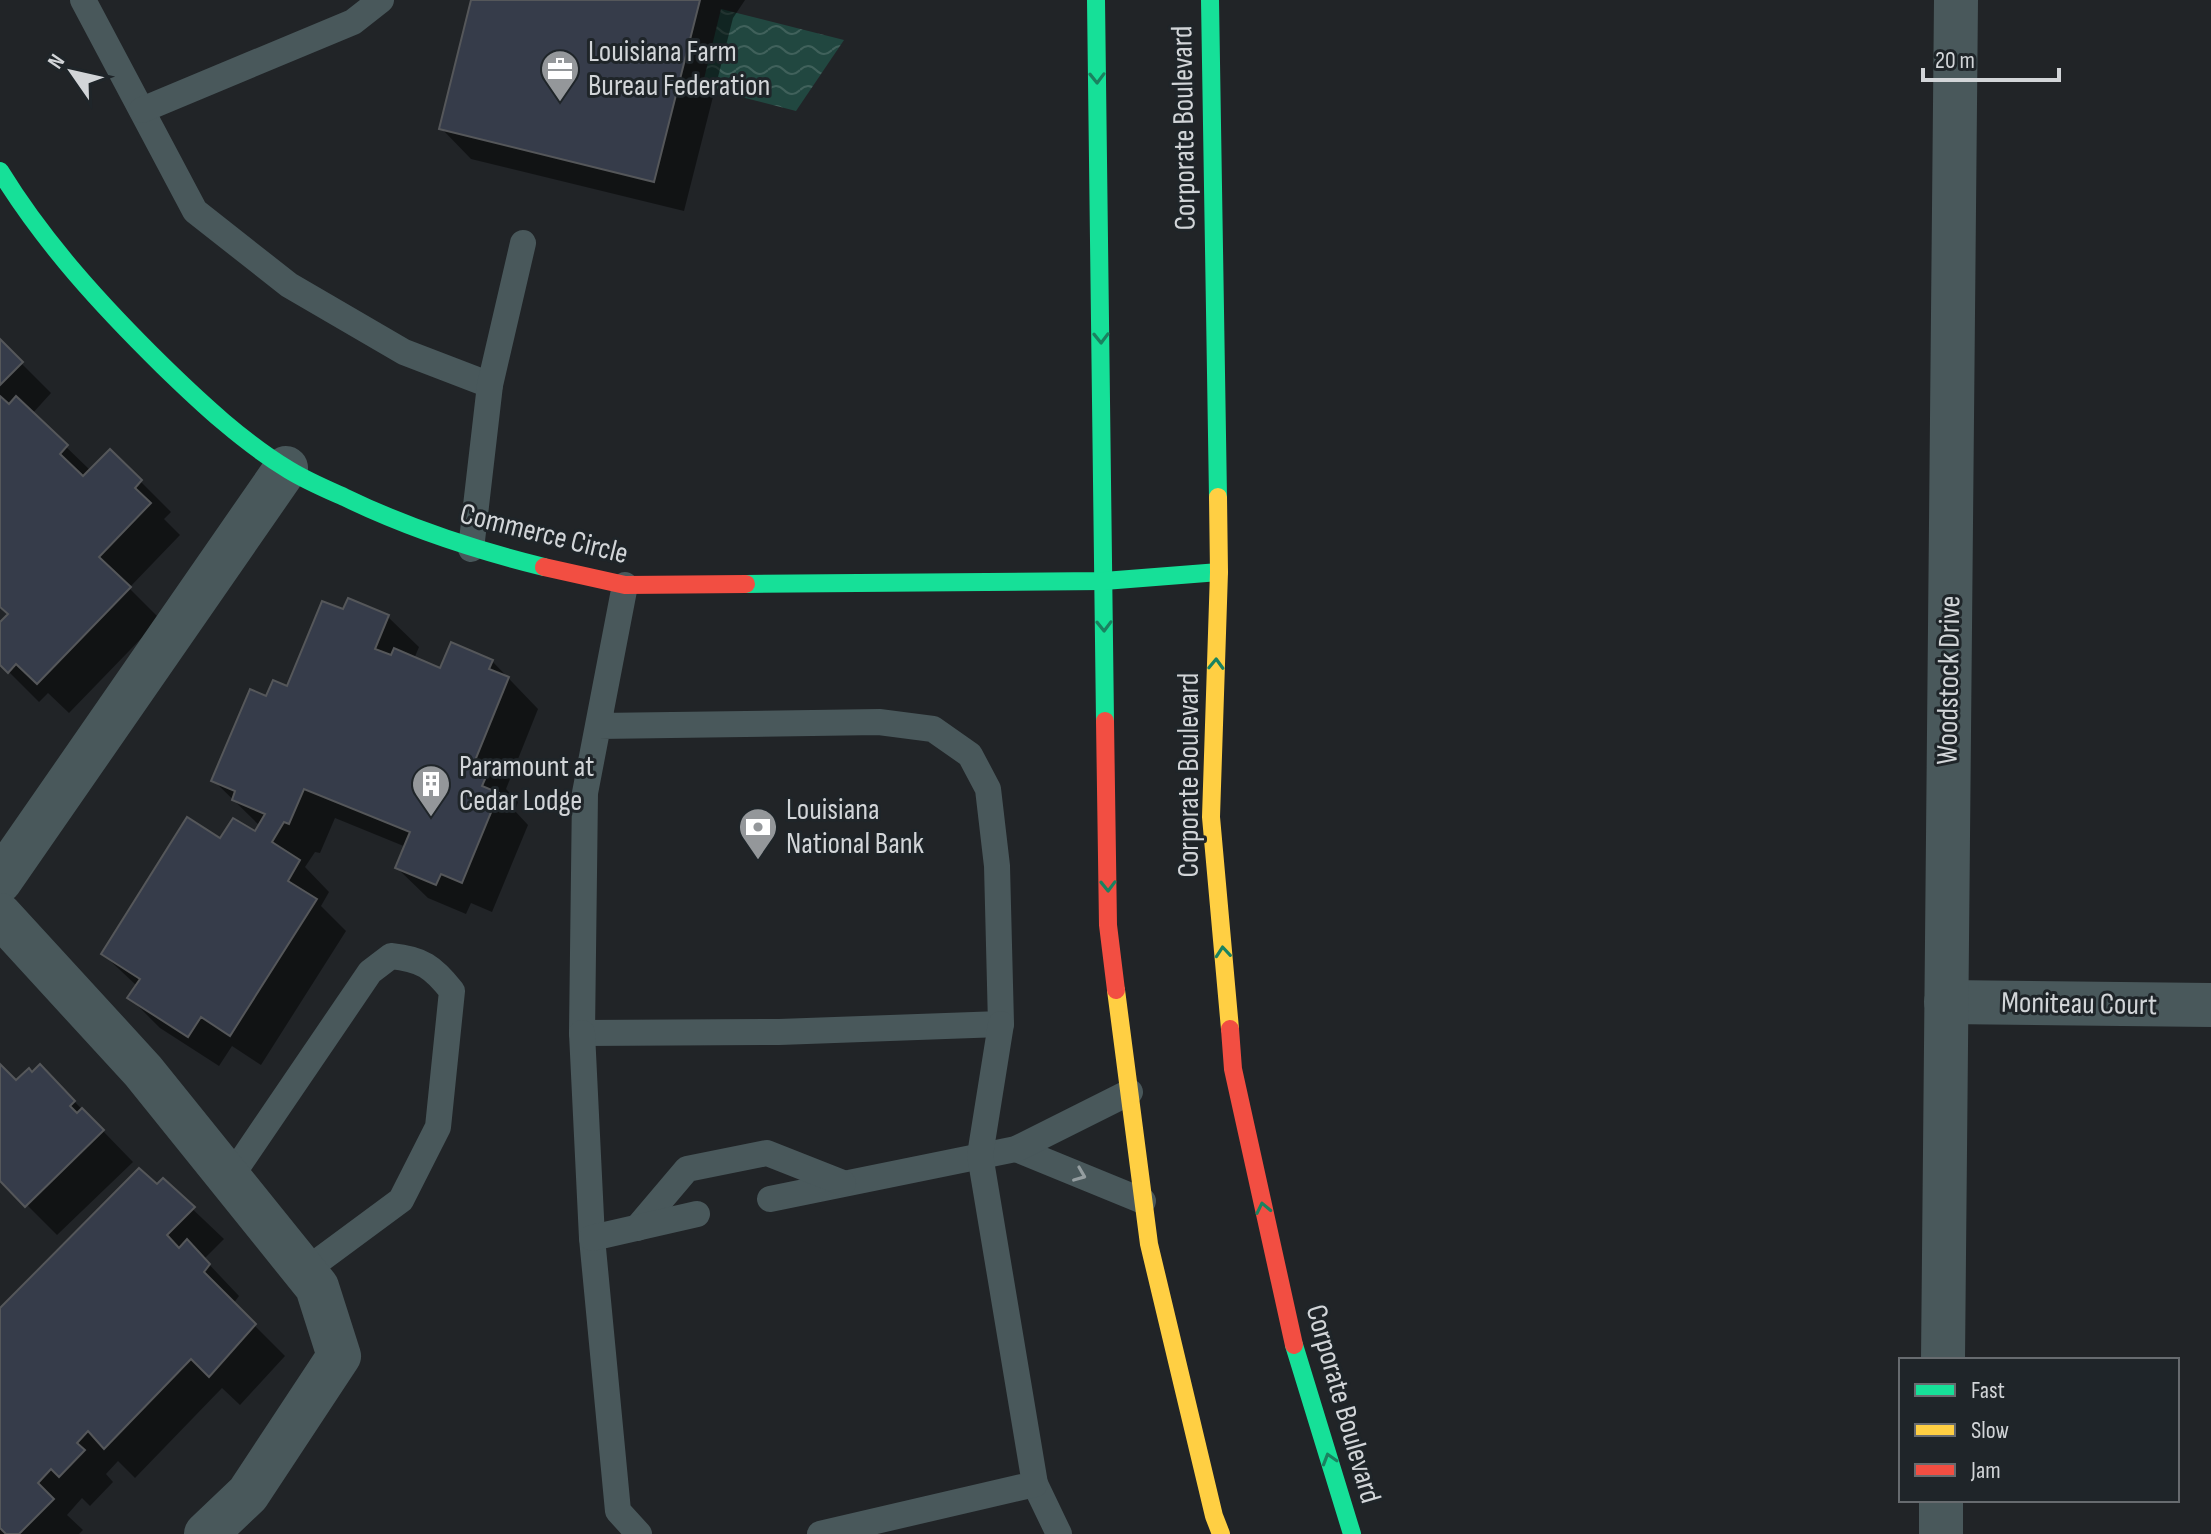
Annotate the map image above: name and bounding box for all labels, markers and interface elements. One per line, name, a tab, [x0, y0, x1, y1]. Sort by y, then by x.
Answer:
street label: Corporate Boulevard	[1164, 25, 1204, 231]
north arrow	[32, 32, 112, 112]
scale bar	[1923, 32, 2059, 82]
place label: Louisiana Farm Bureau Federation	[588, 34, 770, 104]
text: 20 m	[1935, 46, 1975, 75]
office icon: Louisiana Farm Bureau Federation	[539, 48, 581, 103]
text: N	[42, 49, 71, 74]
one-way arrow	[1088, 72, 1106, 85]
one-way arrow	[1092, 332, 1109, 345]
street label: Commerce Circle	[456, 496, 632, 572]
street label: Woodstock Drive	[1930, 595, 1968, 765]
one-way arrow	[1096, 620, 1113, 633]
one-way arrow	[1208, 657, 1225, 670]
street label: Corporate Boulevard	[1171, 673, 1207, 877]
place label: Paramount at Cedar Lodge	[459, 749, 594, 819]
building icon: Paramount at Cedar Lodge	[410, 763, 452, 818]
place label: Louisiana National Bank	[786, 792, 925, 862]
bank icon: Louisiana National Bank	[737, 806, 779, 861]
one-way arrow	[1099, 880, 1117, 893]
one-way arrow	[1214, 945, 1231, 958]
street label: Moniteau Court	[2001, 985, 2157, 1023]
one-way arrow	[1072, 1166, 1086, 1182]
one-way arrow	[1255, 1202, 1272, 1215]
street label: Corporate Boulevard	[1297, 1301, 1389, 1507]
legend	[1899, 1358, 2179, 1502]
text: Fast	[1971, 1376, 2005, 1405]
text: Slow	[1971, 1416, 2009, 1445]
one-way arrow	[1322, 1453, 1338, 1467]
text: Jam	[1970, 1456, 2001, 1485]

